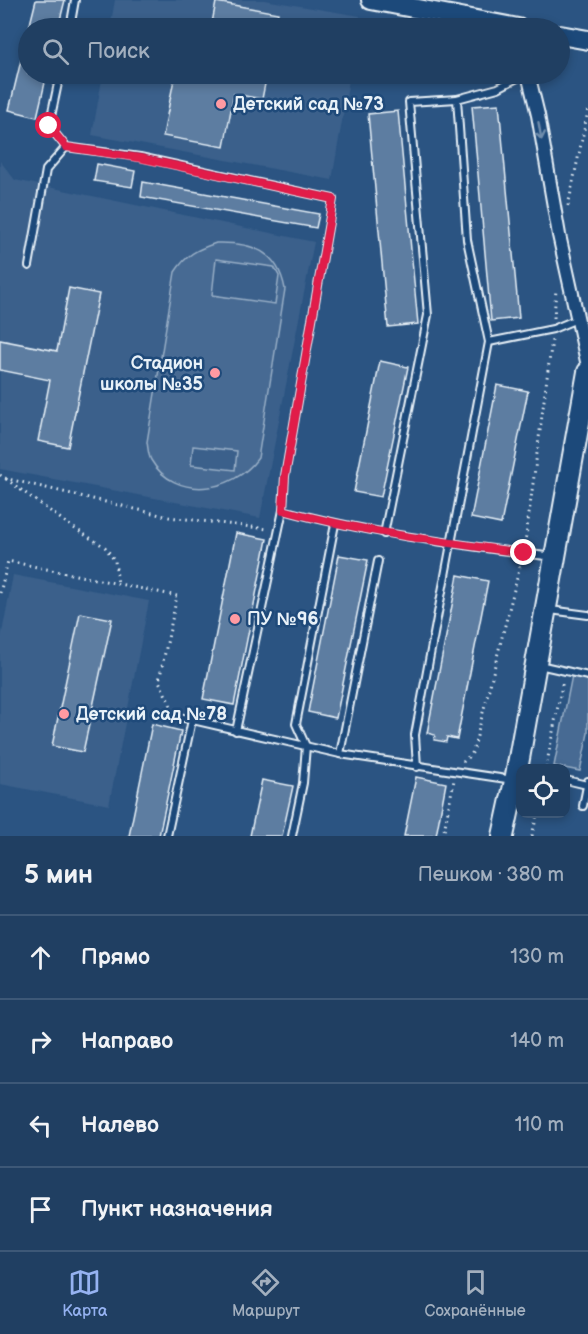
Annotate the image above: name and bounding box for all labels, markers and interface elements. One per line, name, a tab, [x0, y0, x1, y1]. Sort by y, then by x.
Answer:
search box	[18, 18, 570, 84]
icon: search	[39, 35, 72, 68]
text: Поиск	[87, 38, 150, 65]
place label: Детский сад №73	[233, 94, 384, 115]
marker: Детский сад №73	[214, 97, 228, 111]
route start	[35, 112, 61, 138]
one-way arrow	[535, 120, 546, 140]
place label: Стадион школы №35	[100, 353, 203, 395]
marker: Стадион школы №35	[208, 366, 222, 380]
route end	[510, 539, 536, 565]
place label: ПУ №96	[247, 609, 318, 630]
marker: ПУ №96	[228, 612, 242, 626]
place label: Детский сад №78	[76, 704, 227, 725]
marker: Детский сад №78	[57, 707, 71, 721]
map controls	[516, 764, 570, 818]
button: locate	[516, 764, 570, 818]
text: 5 мин	[24, 860, 93, 891]
text: Пешком · 380 m	[418, 863, 564, 887]
icon: ahead	[24, 941, 57, 974]
text: Прямо	[81, 944, 150, 971]
text: 130 m	[510, 945, 564, 969]
icon: right	[24, 1025, 57, 1058]
text: Направо	[81, 1028, 173, 1055]
text: 140 m	[510, 1029, 564, 1053]
icon: left	[24, 1109, 57, 1142]
text: Налево	[81, 1112, 159, 1139]
text: 110 m	[515, 1113, 564, 1137]
icon: arrive	[24, 1193, 57, 1226]
text: Пункт назначения	[81, 1196, 273, 1223]
tab: Карта	[62, 1266, 107, 1321]
tab: Маршрут	[232, 1266, 300, 1321]
tab: Сохранённые	[425, 1266, 526, 1321]

